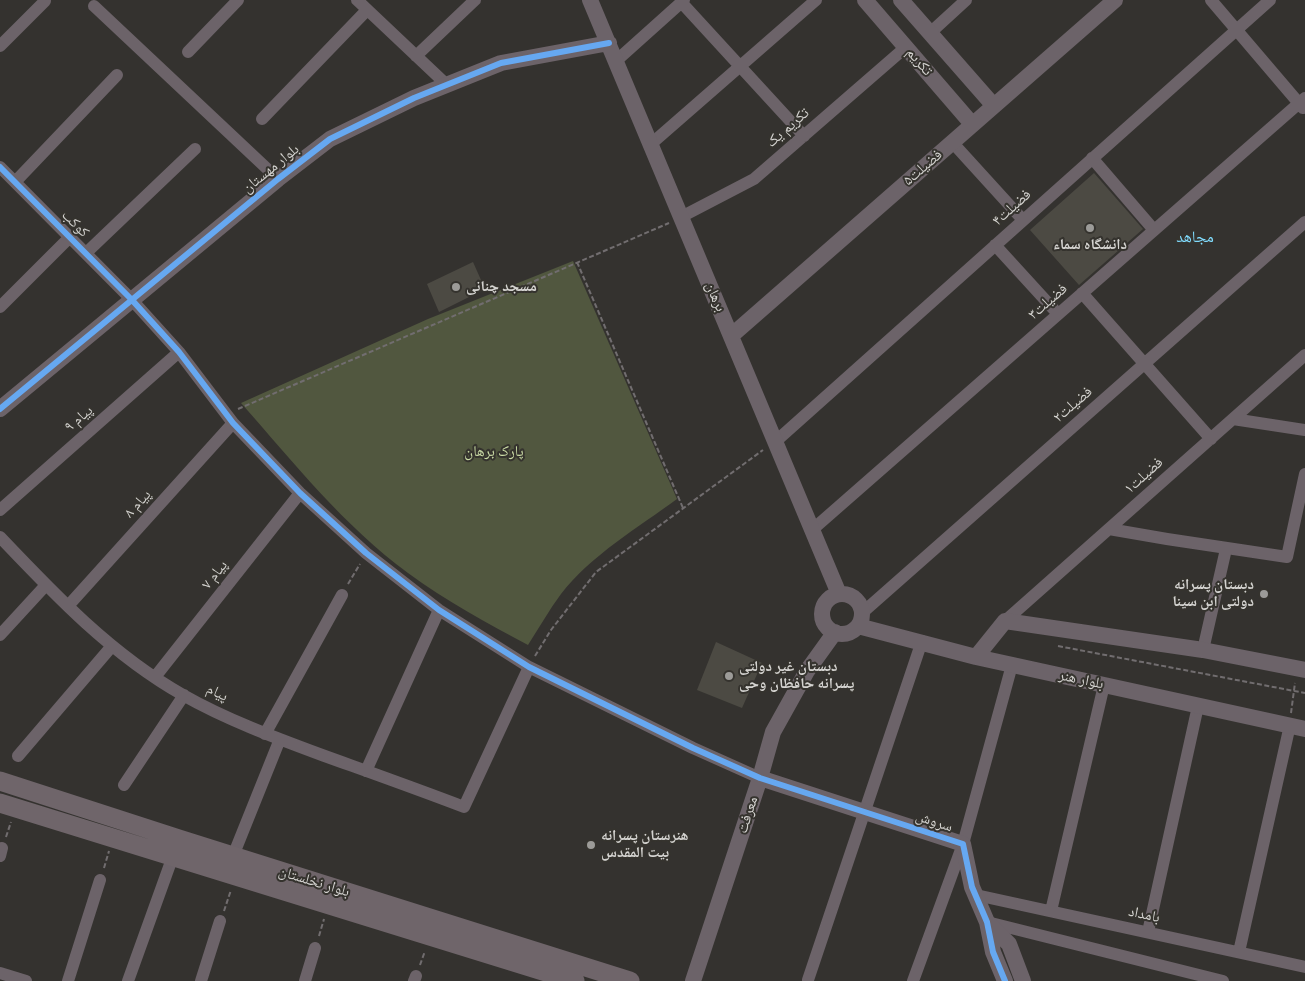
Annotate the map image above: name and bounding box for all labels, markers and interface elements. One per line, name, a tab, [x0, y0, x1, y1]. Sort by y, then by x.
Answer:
street label: تکریم	[902, 44, 936, 80]
street label: تکریم یک	[763, 104, 813, 152]
street label: بلوار مهستان	[239, 141, 303, 197]
street label: فضیلت۵	[900, 146, 946, 190]
street label: فضیلت۴	[989, 186, 1035, 230]
street label: کوکب	[57, 206, 93, 242]
marker: دانشگاه سماء	[1084, 222, 1096, 234]
district label: مجاهد	[1176, 228, 1214, 248]
place label: دانشگاه سماء	[1053, 236, 1127, 254]
place label: مسجد چنانی	[466, 278, 537, 296]
street label: برهان	[701, 279, 729, 315]
street label: فضیلت۳	[1025, 280, 1071, 324]
marker: مسجد چنانی	[450, 281, 462, 293]
street label: فضیلت۲	[1050, 383, 1096, 427]
street label: پیام ۹	[61, 402, 97, 436]
park label: پارک برهان	[464, 443, 524, 461]
street label: فضیلت۱	[1121, 454, 1167, 498]
street label: پیام ۸	[121, 486, 155, 522]
street label: پیام ۷	[198, 557, 232, 593]
place label: دبستان پسرانه دولتی ابن سینا	[1172, 576, 1254, 611]
marker: دبستان پسرانه دولتی ابن سینا	[1258, 588, 1270, 600]
place label: دبستان غیر دولتی پسرانه حافظان وحی	[739, 658, 854, 693]
street label: بلوار هنر	[1057, 666, 1105, 694]
marker: دبستان غیر دولتی پسرانه حافظان وحی	[723, 670, 735, 682]
street label: پیام	[203, 680, 231, 706]
street label: معرفت	[734, 794, 762, 836]
street label: سروش	[913, 808, 955, 836]
place label: هنرستان پسرانه بیت المقدس	[601, 827, 689, 862]
marker: هنرستان پسرانه بیت المقدس	[585, 839, 597, 851]
street label: بلوار نخلستان	[276, 863, 352, 901]
street label: بامداد	[1127, 903, 1161, 927]

